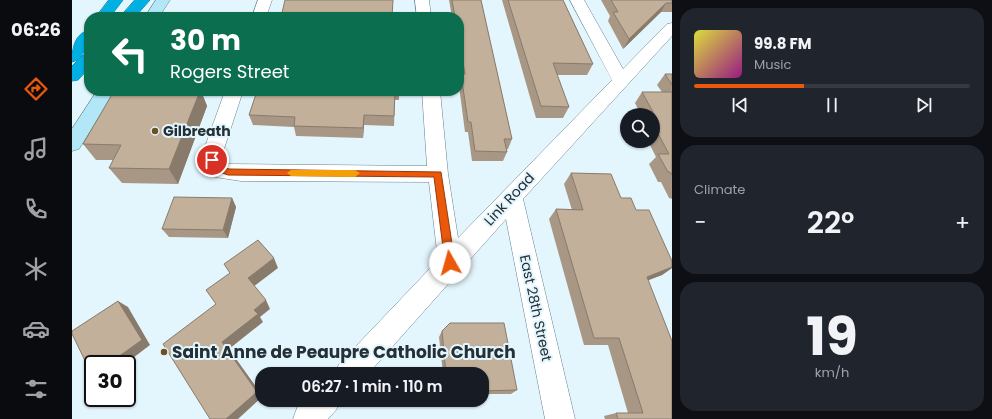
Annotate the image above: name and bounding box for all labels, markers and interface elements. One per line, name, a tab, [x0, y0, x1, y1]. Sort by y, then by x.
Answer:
text: 06:26	[11, 17, 61, 42]
text: 30 m	[170, 21, 241, 60]
icon: left	[104, 28, 156, 80]
text: 99.8 FM	[754, 33, 812, 54]
text: Music	[754, 55, 791, 74]
text: Rogers Street	[170, 59, 289, 84]
icon: directions	[22, 75, 50, 103]
icon: previous	[729, 94, 751, 116]
icon: pause	[821, 94, 843, 116]
icon: next	[913, 94, 935, 116]
map controls	[620, 108, 660, 148]
button: search	[620, 108, 660, 148]
place label: Gilbreath	[163, 121, 231, 141]
marker: Gilbreath	[150, 126, 160, 136]
icon: music	[22, 135, 50, 163]
pin	[195, 143, 229, 177]
icon: arrive	[201, 149, 223, 171]
street label: Link Road	[479, 168, 539, 230]
text: Climate	[694, 180, 745, 199]
icon: phone	[22, 195, 50, 223]
text: 22°	[807, 201, 854, 244]
text: −	[694, 207, 706, 238]
text: +	[955, 207, 970, 238]
position arrow	[429, 242, 471, 284]
street label: East 28th Street	[515, 253, 557, 363]
icon: climate	[22, 255, 50, 283]
text: 19	[806, 300, 858, 373]
icon: car	[22, 315, 50, 343]
place label: Saint Anne de Peaupre Catholic Church	[172, 340, 516, 364]
marker: Saint Anne de Peaupre Catholic Church	[159, 347, 169, 357]
speed limit sign: 30	[84, 355, 136, 407]
text: km/h	[815, 363, 849, 382]
icon: filters	[22, 375, 50, 403]
text: 06:27 · 1 min · 110 m	[301, 376, 443, 397]

